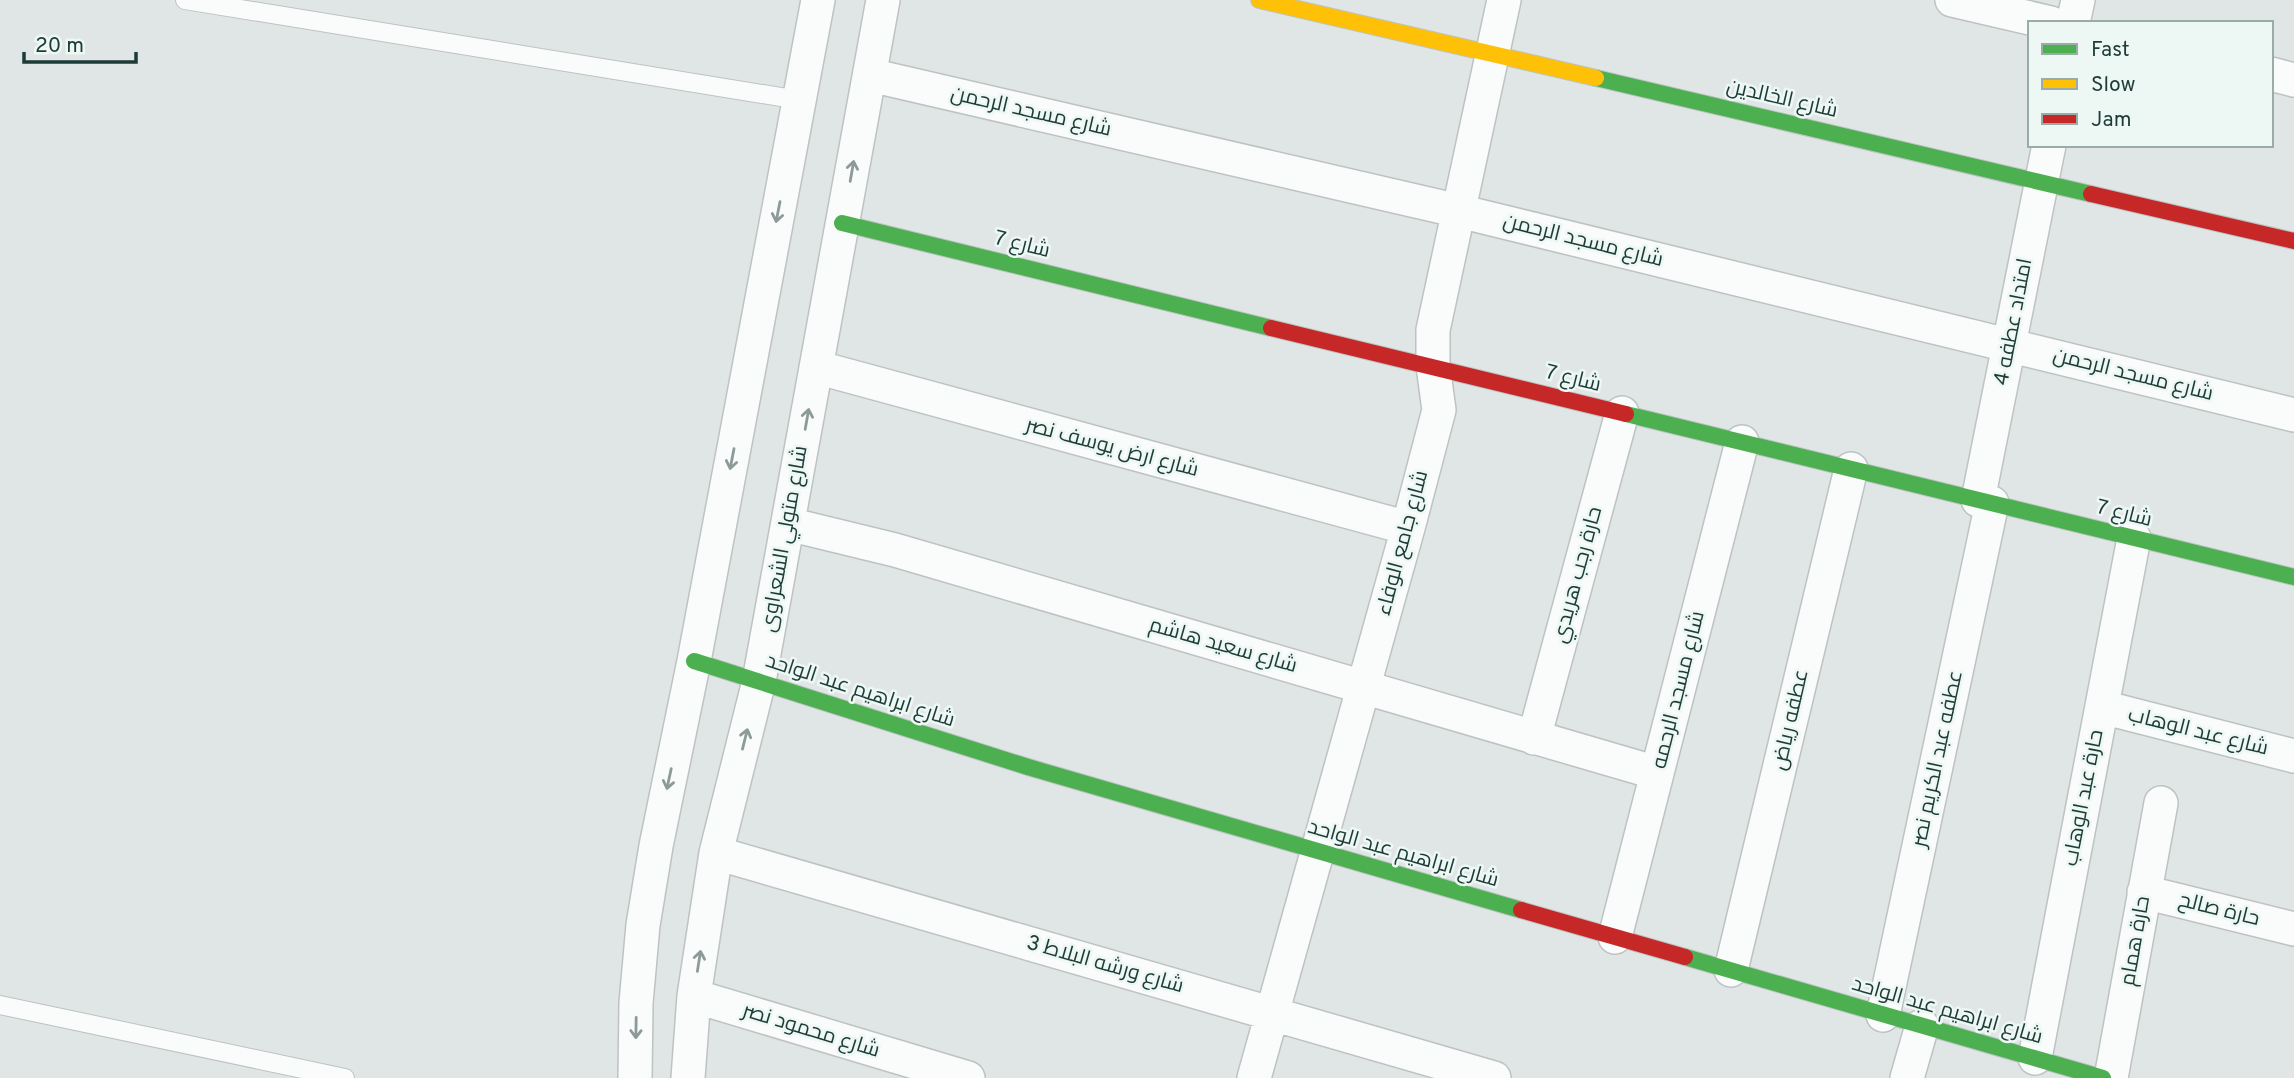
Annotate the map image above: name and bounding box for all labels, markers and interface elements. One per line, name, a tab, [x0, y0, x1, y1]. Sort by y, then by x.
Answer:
scale bar	[24, 21, 136, 65]
legend	[2028, 21, 2273, 147]
text: 20 m	[35, 33, 84, 60]
text: Fast	[2091, 37, 2130, 64]
text: Slow	[2091, 72, 2136, 99]
street label: شارع الخالدين	[1724, 73, 1840, 125]
street label: شارع مسجد الرحمن	[948, 80, 1114, 144]
text: Jam	[2091, 107, 2132, 134]
one-way arrow	[846, 160, 859, 183]
one-way arrow	[771, 200, 785, 222]
street label: شارع مسجد الرحمن	[1500, 208, 1666, 274]
street label: شارع 7	[991, 225, 1053, 265]
street label: امتداد عطفه 4	[1988, 256, 2040, 388]
street label: شارع مسجد الرحمن	[2050, 342, 2216, 408]
street label: شارع 7	[1542, 359, 1604, 399]
one-way arrow	[801, 408, 814, 431]
street label: شارع ارض يوسف نصر	[1022, 412, 1201, 484]
street label: شارع متولي الشعراوى	[755, 444, 816, 634]
one-way arrow	[724, 447, 738, 470]
street label: شارع جامع الوفاء	[1371, 468, 1435, 618]
street label: شارع 7	[2093, 494, 2155, 534]
street label: حارة رجب هريدي	[1547, 504, 1610, 646]
street label: شارع مسجد الرحمه	[1646, 608, 1712, 772]
street label: شارع سعيد هاشم	[1146, 612, 1300, 680]
street label: شارع ابراهيم عبد الواحد	[762, 648, 958, 734]
street label: عطفه رياض	[1766, 667, 1816, 773]
street label: عطفه عبد الكريم نصر	[1906, 668, 1970, 851]
street label: شارع عبد الوهاب	[2125, 702, 2271, 762]
street label: حارة عبد الوهاب	[2058, 727, 2110, 869]
one-way arrow	[739, 728, 752, 751]
one-way arrow	[662, 767, 676, 790]
street label: شارع ابراهيم عبد الواحد	[1304, 814, 1502, 894]
street label: حارة صالح	[2175, 887, 2263, 933]
street label: حارة همام	[2115, 894, 2157, 988]
street label: شارع ورشه البلاط 3	[1023, 930, 1187, 1000]
one-way arrow	[693, 950, 706, 973]
street label: شارع ابراهيم عبد الواحد	[1848, 971, 2046, 1051]
street label: شارع محمود نصر	[738, 997, 883, 1065]
one-way arrow	[629, 1016, 642, 1039]

